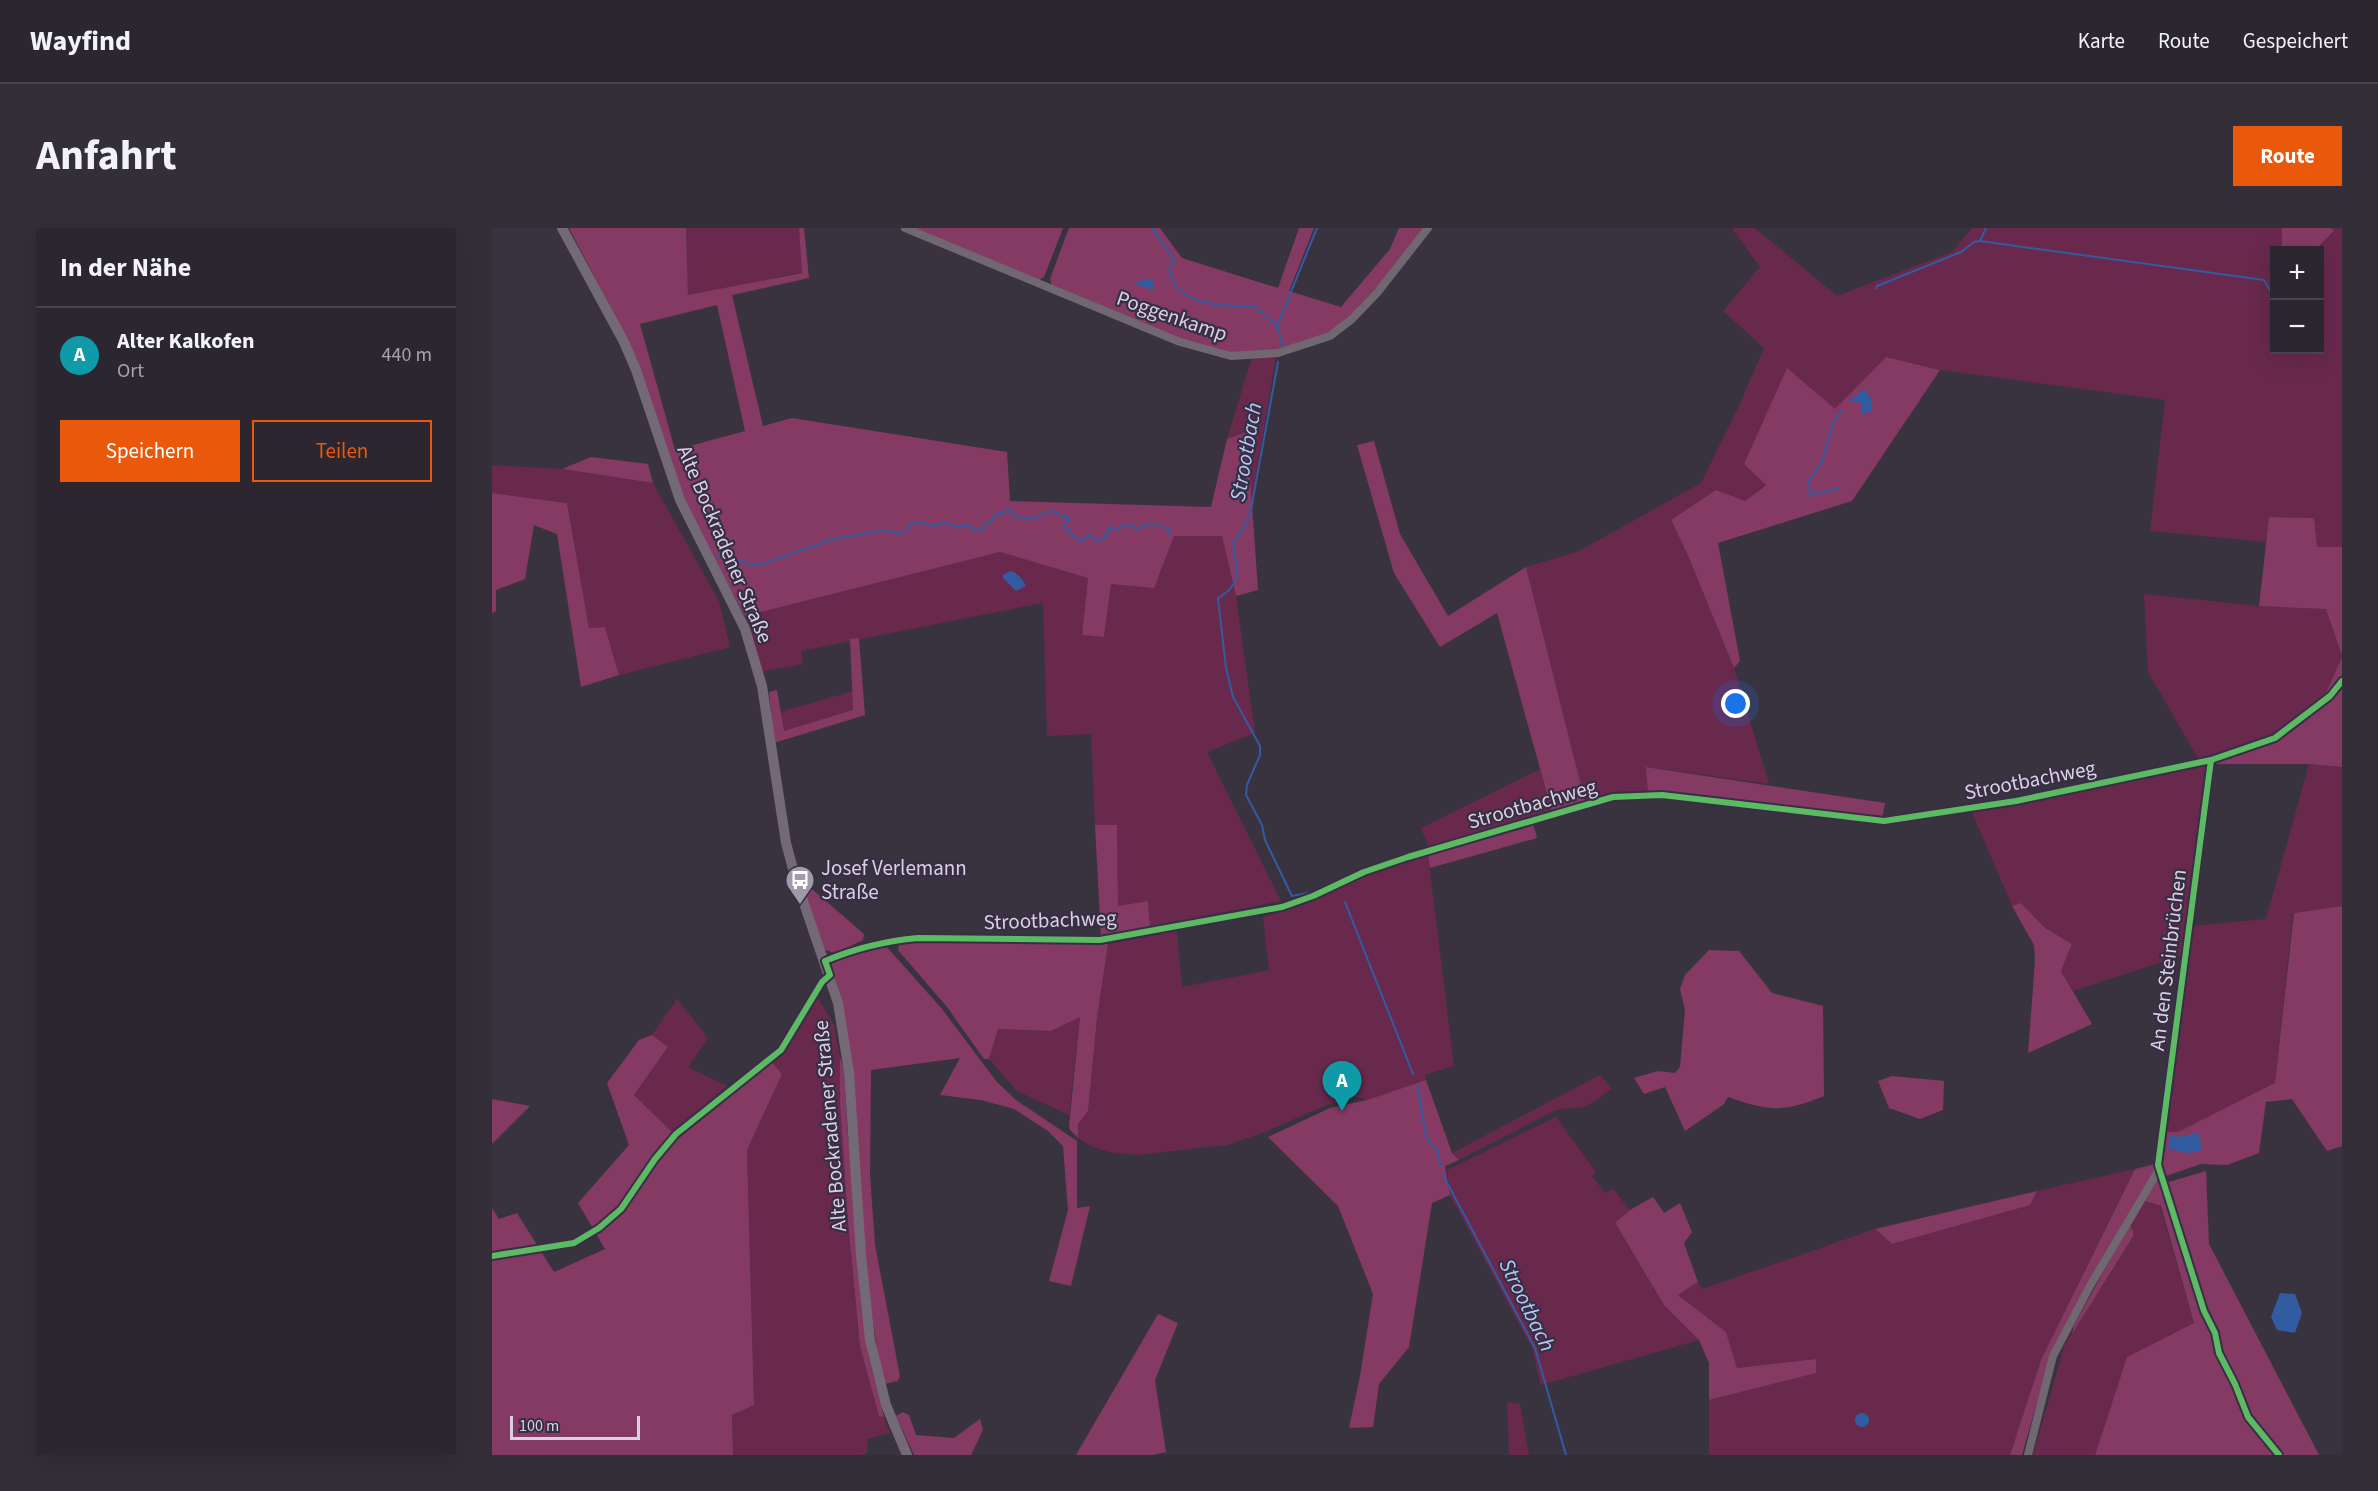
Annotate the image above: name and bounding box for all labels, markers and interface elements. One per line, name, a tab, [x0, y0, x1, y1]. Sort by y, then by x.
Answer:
text: Wayfind	[30, 21, 131, 61]
text: Karte	[2078, 26, 2125, 56]
text: Route	[2158, 26, 2210, 56]
text: Gespeichert	[2243, 26, 2348, 56]
text: Anfahrt	[36, 126, 177, 186]
button: Route	[2233, 126, 2342, 186]
map controls	[2270, 246, 2324, 354]
button: +	[2270, 246, 2324, 300]
text: In der Nähe	[60, 249, 191, 286]
street label: Poggenkamp	[1113, 283, 1231, 349]
button: −	[2270, 300, 2324, 354]
text: Alter Kalkofen	[117, 325, 255, 357]
text: A	[74, 341, 85, 369]
text: 440 m	[382, 341, 432, 369]
text: Ort	[117, 357, 144, 385]
water label: Strootbach	[1222, 400, 1270, 504]
button: Speichern	[60, 420, 240, 482]
button: Teilen	[252, 420, 432, 482]
street label: Alte Bockradener Straße	[670, 440, 780, 648]
your location	[1721, 689, 1750, 718]
street label: Strootbachweg	[1962, 752, 2099, 807]
street label: Strootbachweg	[1464, 771, 1601, 837]
place label: Josef Verlemann Straße	[821, 853, 967, 907]
bus stop icon: Josef Verlemann Straße	[784, 864, 816, 906]
street label: An den Steinbrüchen	[2142, 868, 2194, 1052]
street label: Strootbachweg	[983, 903, 1117, 937]
street label: Alte Bockradener Straße	[806, 1019, 854, 1233]
pin: A	[1322, 1062, 1362, 1111]
water label: Strootbach	[1491, 1253, 1563, 1357]
scale bar	[510, 1413, 640, 1440]
text: 100 m	[519, 1415, 559, 1437]

